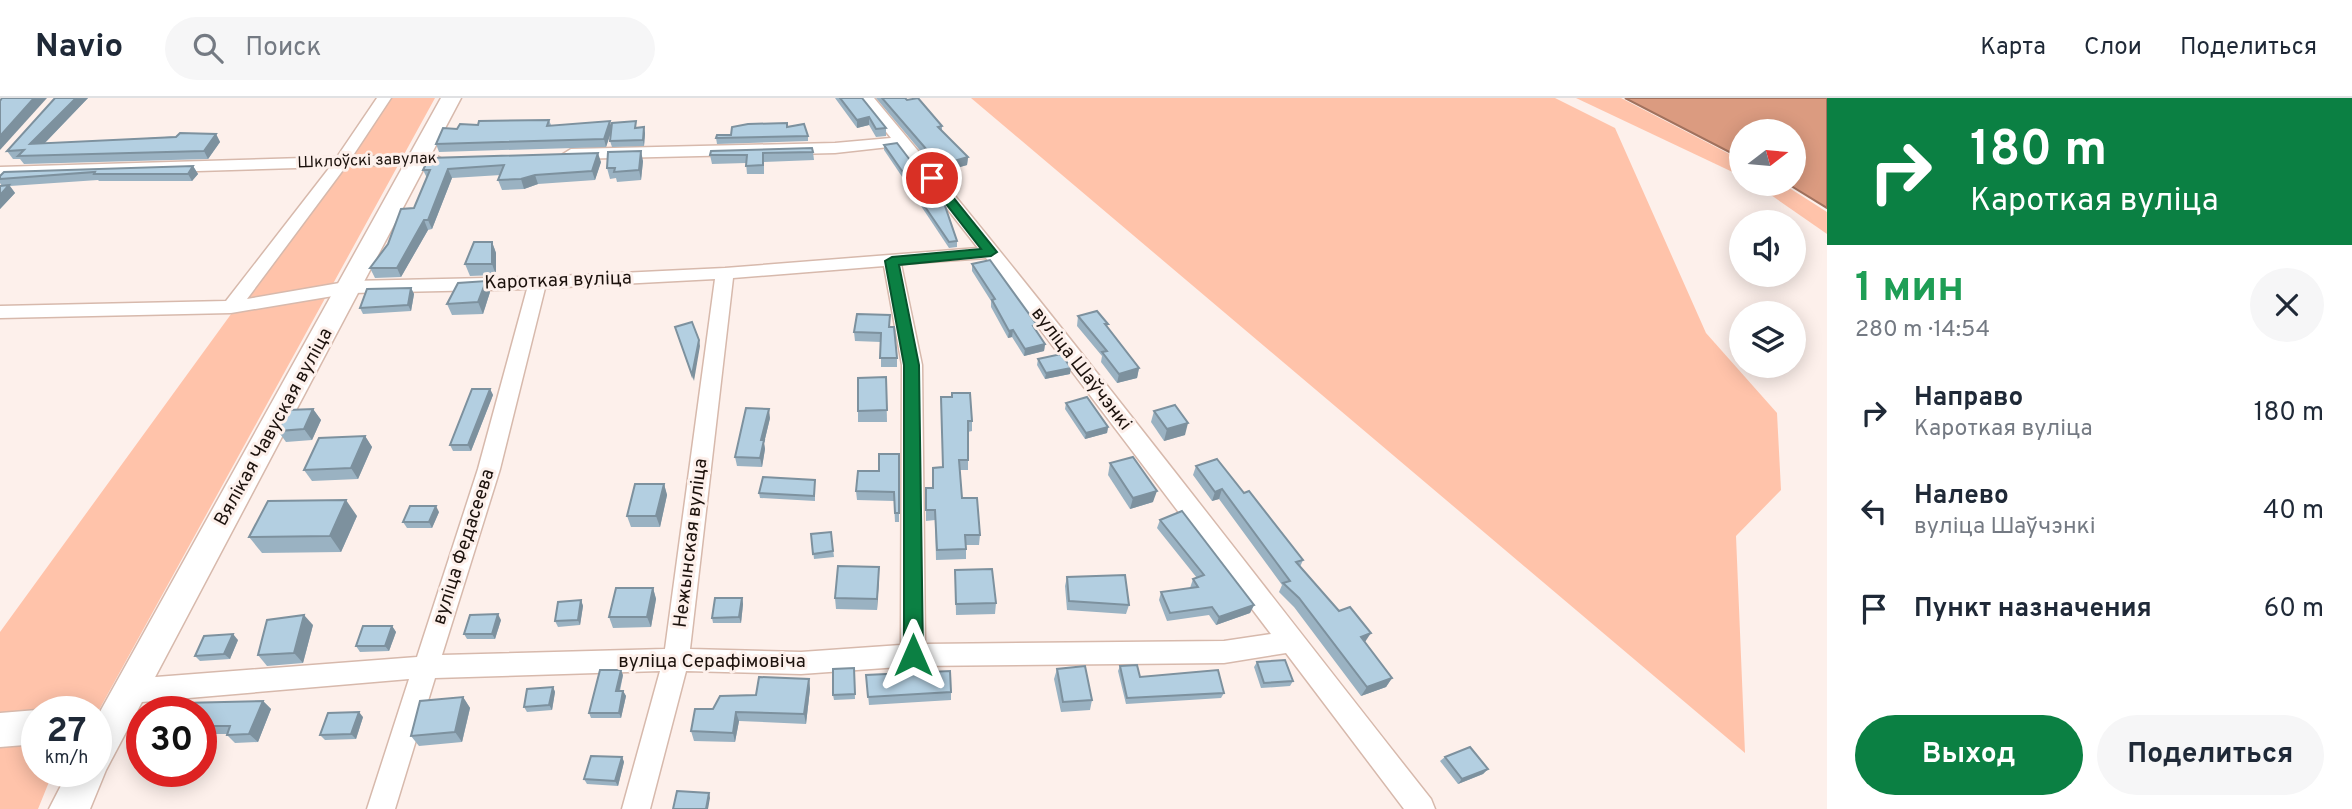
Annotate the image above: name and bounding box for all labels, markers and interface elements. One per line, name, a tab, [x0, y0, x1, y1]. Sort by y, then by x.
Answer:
search box	[165, 17, 655, 80]
text: Navio	[35, 27, 123, 69]
icon: search	[189, 29, 227, 67]
text: Поиск	[245, 32, 321, 65]
text: Карта	[1980, 33, 2046, 63]
text: Слои	[2084, 33, 2142, 63]
text: Поделиться	[2180, 33, 2317, 63]
north arrow	[1729, 119, 1806, 196]
map controls	[1729, 119, 1806, 378]
text: 180 m	[1970, 121, 2107, 183]
icon: right	[1855, 126, 1946, 217]
pin	[902, 148, 962, 208]
street label: Шклоўскі завулак	[297, 149, 437, 173]
icon: arrive	[913, 159, 951, 197]
text: Кароткая вуліца	[1970, 182, 2219, 222]
button: sound	[1729, 210, 1806, 287]
text: 1 мин	[1855, 263, 1964, 316]
street label: Кароткая вуліца	[484, 266, 632, 296]
button: close	[2250, 268, 2324, 342]
button: layers	[1729, 301, 1806, 378]
street label: вуліца Шаўчэнкі	[1025, 303, 1137, 435]
text: 280 m · 14:54	[1855, 316, 1990, 345]
street label: Вялікая Чавуская вуліца	[209, 324, 339, 530]
text: Направо	[1914, 382, 2023, 415]
icon: right	[1855, 394, 1893, 432]
text: 180 m	[2254, 397, 2324, 430]
text: Кароткая вуліца	[1914, 415, 2093, 444]
street label: Нежынская вуліца	[669, 457, 713, 629]
street label: вуліца Федасеева	[427, 466, 501, 628]
text: Налево	[1914, 480, 2009, 513]
icon: left	[1855, 492, 1893, 530]
text: 40 m	[2263, 495, 2324, 528]
text: вуліца Шаўчэнкі	[1914, 513, 2096, 542]
icon: arrive	[1855, 590, 1893, 628]
text: Пункт назначения	[1914, 593, 2152, 626]
text: 60 m	[2264, 593, 2324, 626]
position arrow	[876, 618, 950, 692]
street label: вуліца Серафімовіча	[618, 650, 806, 674]
speed limit sign: 30	[126, 696, 217, 787]
text: 27	[47, 710, 86, 754]
button: Выход	[1855, 715, 2083, 795]
button: Поделиться	[2097, 715, 2324, 795]
text: km/h	[45, 747, 88, 770]

